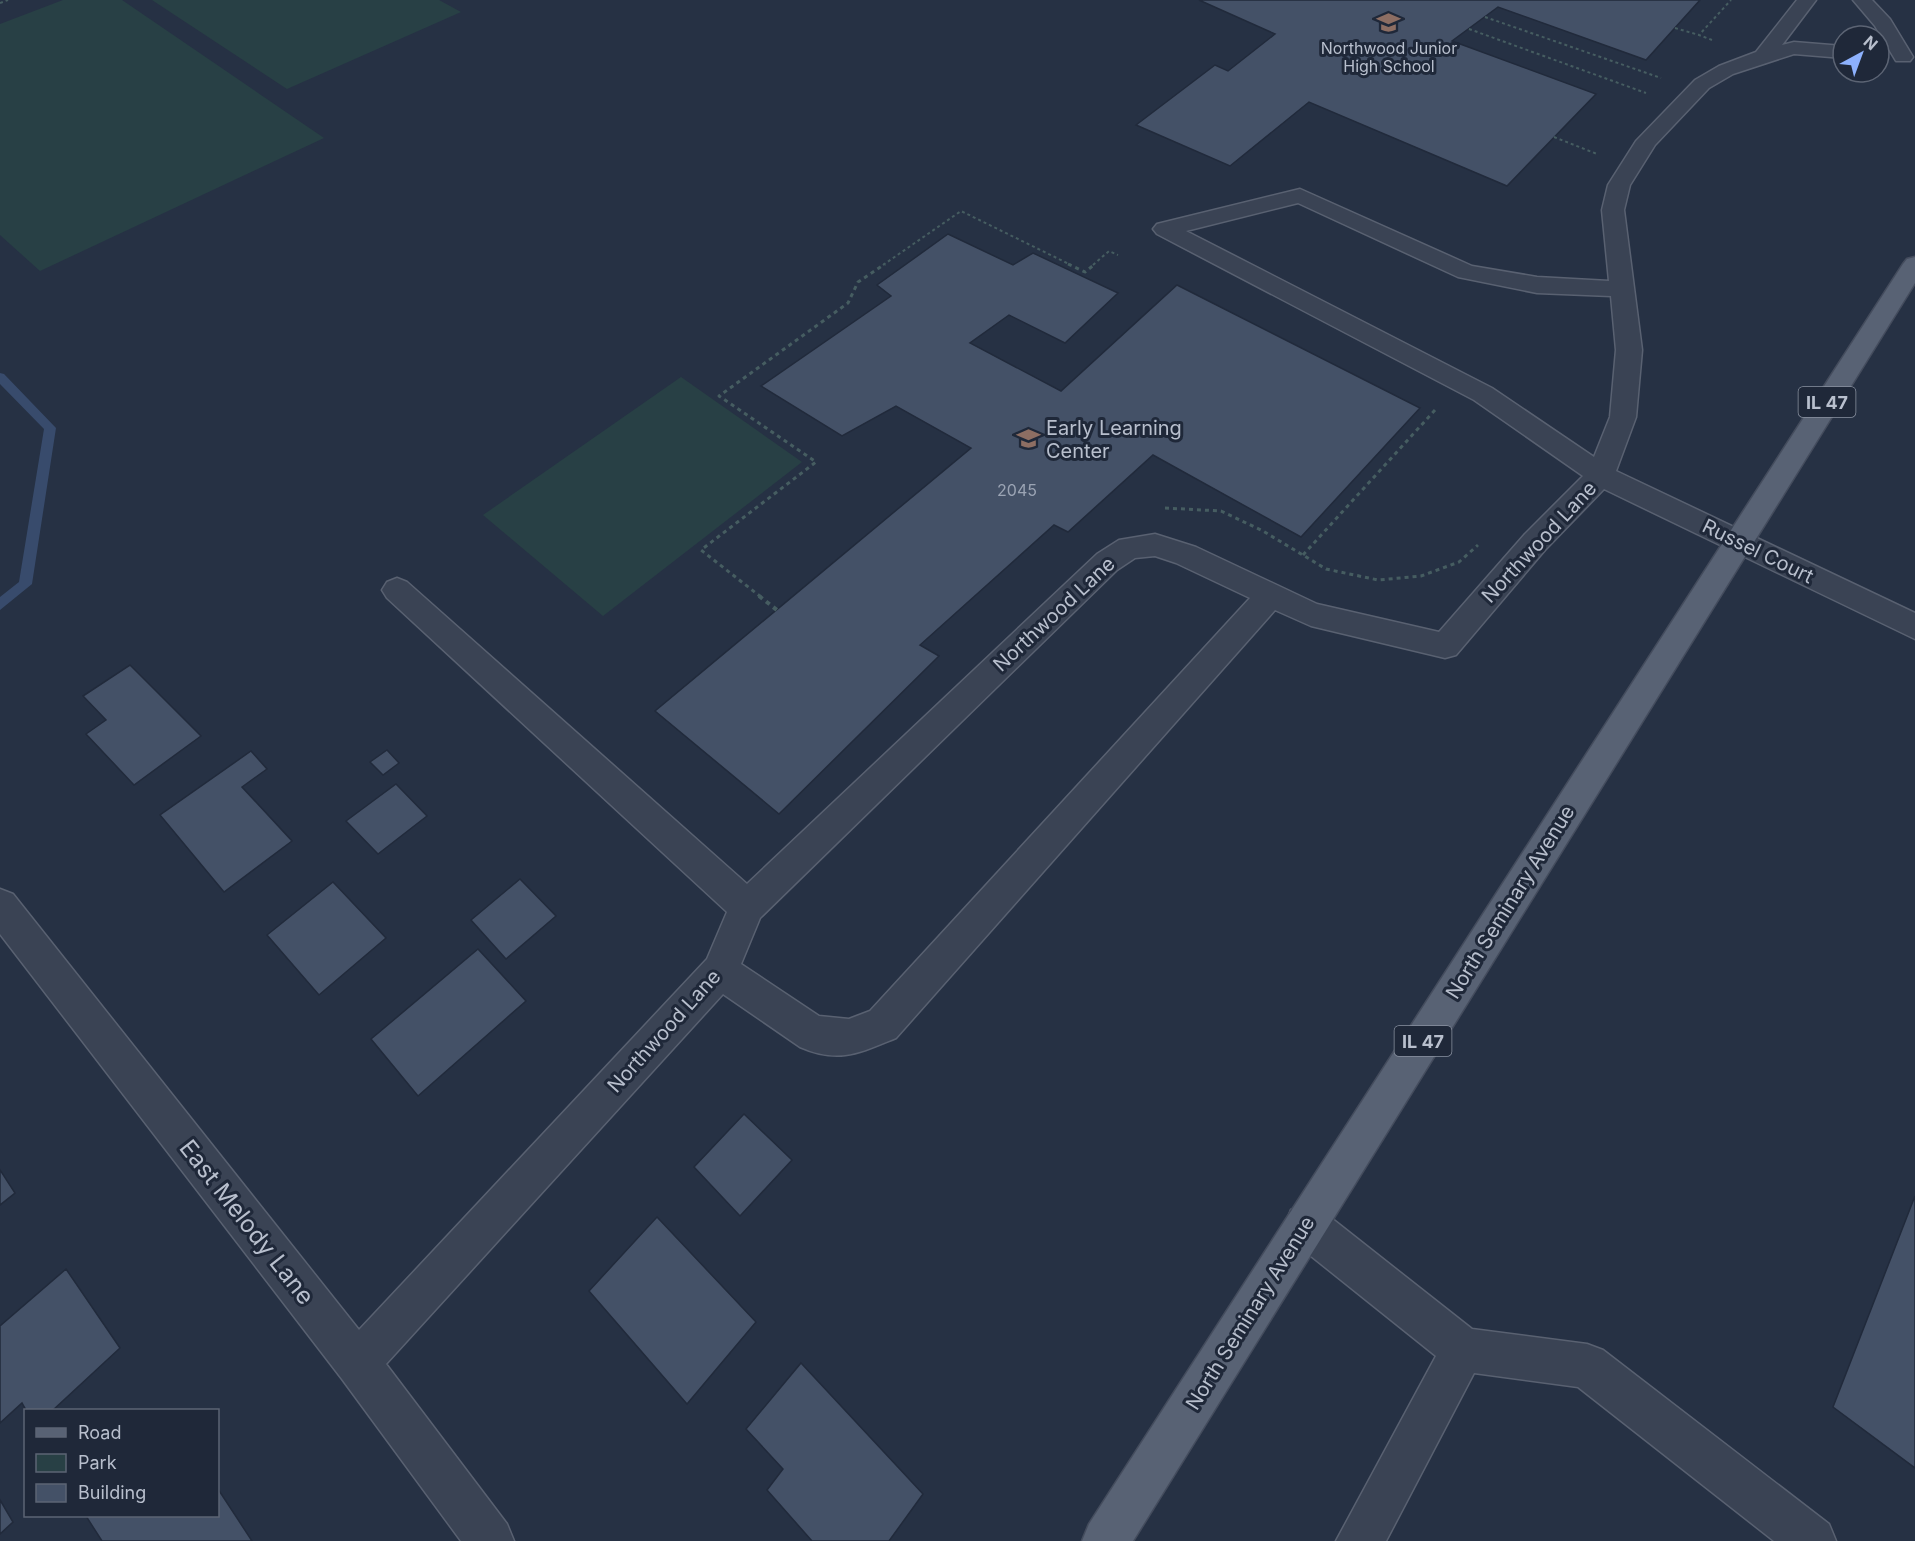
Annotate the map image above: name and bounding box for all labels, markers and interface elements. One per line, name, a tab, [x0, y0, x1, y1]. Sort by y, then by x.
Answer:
school or university icon: Northwood Junior High School	[1376, 10, 1402, 36]
north arrow	[1831, 24, 1891, 84]
text: N	[1860, 31, 1882, 54]
place label: Northwood Junior High School	[1321, 38, 1457, 76]
road number: IL 47	[1798, 387, 1856, 417]
place label: Early Learning Center	[1046, 416, 1182, 463]
school or university icon: Early Learning Center	[1015, 426, 1041, 452]
street label: Northwood Lane	[1477, 476, 1601, 608]
house number: 2045	[997, 480, 1037, 500]
street label: Russel Court	[1698, 514, 1818, 588]
street label: Northwood Lane	[988, 552, 1120, 676]
street label: North Seminary Avenue	[1441, 801, 1579, 1003]
street label: Northwood Lane	[603, 965, 725, 1097]
road number: IL 47	[1394, 1026, 1452, 1056]
street label: East Melody Lane	[174, 1134, 320, 1310]
street label: North Seminary Avenue	[1181, 1212, 1319, 1414]
legend	[24, 1409, 219, 1517]
text: Road	[78, 1422, 121, 1443]
text: Park	[78, 1452, 117, 1473]
text: Building	[78, 1482, 146, 1503]

